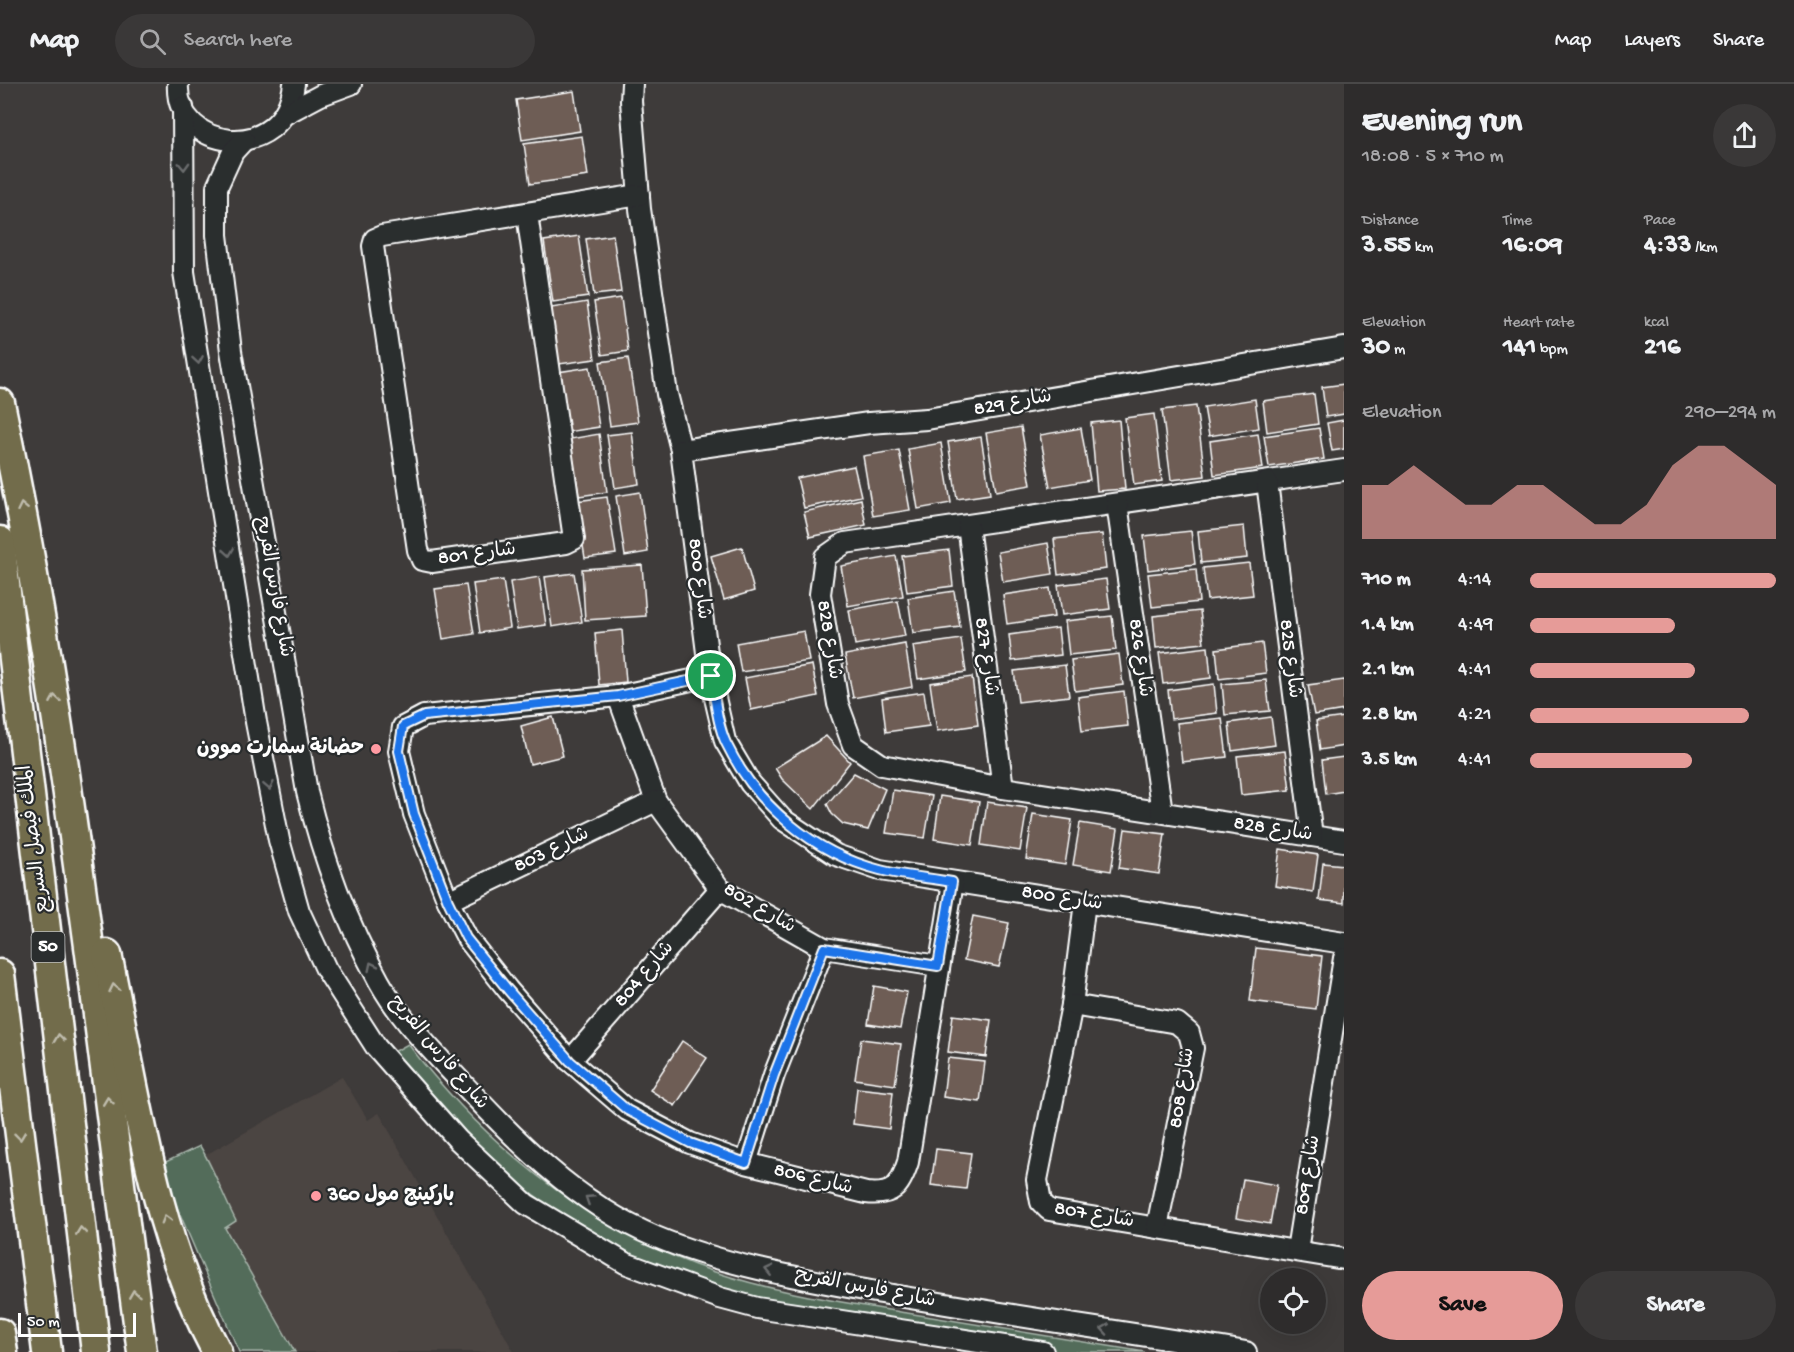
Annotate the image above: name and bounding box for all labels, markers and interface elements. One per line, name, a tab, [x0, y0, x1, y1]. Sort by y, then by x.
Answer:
search box	[115, 14, 535, 68]
text: Map	[30, 25, 79, 58]
icon: search	[136, 25, 169, 58]
text: Search here	[184, 28, 292, 54]
text: Map	[1555, 29, 1591, 54]
text: Layers	[1624, 29, 1680, 54]
text: Share	[1713, 29, 1764, 54]
text: Evening run	[1362, 104, 1522, 142]
button: share	[1713, 104, 1776, 167]
text: 18:08 · 5 × 710 m	[1362, 146, 1504, 169]
one-way arrow	[178, 161, 190, 170]
text: Distance	[1362, 212, 1419, 231]
text: Time	[1503, 212, 1532, 231]
text: Pace	[1644, 212, 1675, 231]
text: 3.55	[1362, 231, 1411, 262]
text: 16:09	[1503, 231, 1563, 262]
text: 4:33	[1644, 231, 1691, 262]
text: km	[1411, 239, 1433, 258]
text: /km	[1691, 239, 1718, 258]
text: Elevation	[1362, 314, 1426, 333]
text: Heart rate	[1503, 314, 1575, 333]
text: kcal	[1644, 314, 1669, 333]
text: 30	[1362, 333, 1390, 364]
text: 141	[1503, 333, 1536, 364]
text: 216	[1644, 333, 1680, 364]
text: m	[1390, 341, 1405, 360]
text: bpm	[1536, 341, 1568, 360]
one-way arrow	[192, 355, 204, 364]
street label: شارع 829	[972, 385, 1054, 422]
text: Elevation	[1362, 402, 1442, 425]
text: 290–294 m	[1684, 402, 1776, 425]
one-way arrow	[16, 502, 29, 512]
street label: شارع فارس الفريح	[249, 515, 298, 659]
street label: شارع 800	[682, 537, 715, 621]
street label: شارع 801	[437, 538, 517, 571]
one-way arrow	[222, 547, 235, 557]
text: 710 m	[1362, 569, 1411, 592]
text: 4:14	[1458, 569, 1491, 592]
street label: شارع 828	[810, 599, 847, 681]
text: 1.4 km	[1362, 614, 1414, 637]
text: 4:49	[1458, 614, 1493, 637]
street label: شارع 827	[968, 616, 1003, 698]
street label: شارع 826	[1122, 617, 1157, 699]
street label: شارع 825	[1273, 618, 1306, 700]
pin	[685, 650, 736, 701]
icon: arrive	[694, 659, 727, 692]
text: 2.1 km	[1362, 659, 1414, 682]
text: 4:41	[1458, 659, 1491, 682]
one-way arrow	[49, 695, 62, 705]
text: 2.8 km	[1362, 704, 1417, 727]
text: 4:21	[1458, 704, 1492, 727]
place label: حضانة سمارت موون	[197, 737, 364, 761]
marker: حضانة سمارت موون	[369, 742, 383, 756]
text: 3.5 km	[1362, 749, 1417, 772]
text: 4:41	[1458, 749, 1491, 772]
street label: الملك فيصل السريع	[13, 763, 56, 915]
one-way arrow	[262, 781, 275, 791]
street label: شارع 828	[1232, 811, 1314, 848]
street label: شارع 803	[510, 822, 593, 879]
street label: شارع 802	[719, 878, 800, 939]
street label: شارع 800	[1020, 880, 1104, 917]
road number: 50	[32, 932, 64, 962]
street label: شارع 804	[609, 937, 680, 1013]
one-way arrow	[367, 961, 379, 972]
one-way arrow	[108, 984, 121, 994]
street label: شارع فارس الفريح	[383, 990, 493, 1115]
one-way arrow	[53, 1033, 65, 1042]
street label: شارع 808	[1164, 1046, 1201, 1130]
one-way arrow	[103, 1096, 115, 1105]
one-way arrow	[14, 1132, 26, 1141]
street label: شارع 809	[1290, 1133, 1327, 1216]
street label: شارع 806	[771, 1158, 855, 1201]
place label: باركينج مول 360	[327, 1184, 454, 1208]
marker: باركينج مول 360	[309, 1189, 323, 1203]
one-way arrow	[584, 1195, 595, 1206]
street label: شارع 807	[1052, 1197, 1136, 1234]
one-way arrow	[161, 1215, 173, 1225]
one-way arrow	[76, 1227, 88, 1236]
street label: شارع فارس الفريح	[793, 1263, 937, 1314]
one-way arrow	[764, 1264, 774, 1277]
map controls	[1260, 1268, 1326, 1334]
button: locate	[1260, 1268, 1326, 1334]
button: Save	[1362, 1271, 1563, 1340]
button: Share	[1575, 1271, 1776, 1340]
one-way arrow	[128, 1289, 141, 1299]
scale bar	[18, 1310, 136, 1338]
text: 50 m	[27, 1314, 60, 1333]
one-way arrow	[1101, 1323, 1110, 1335]

